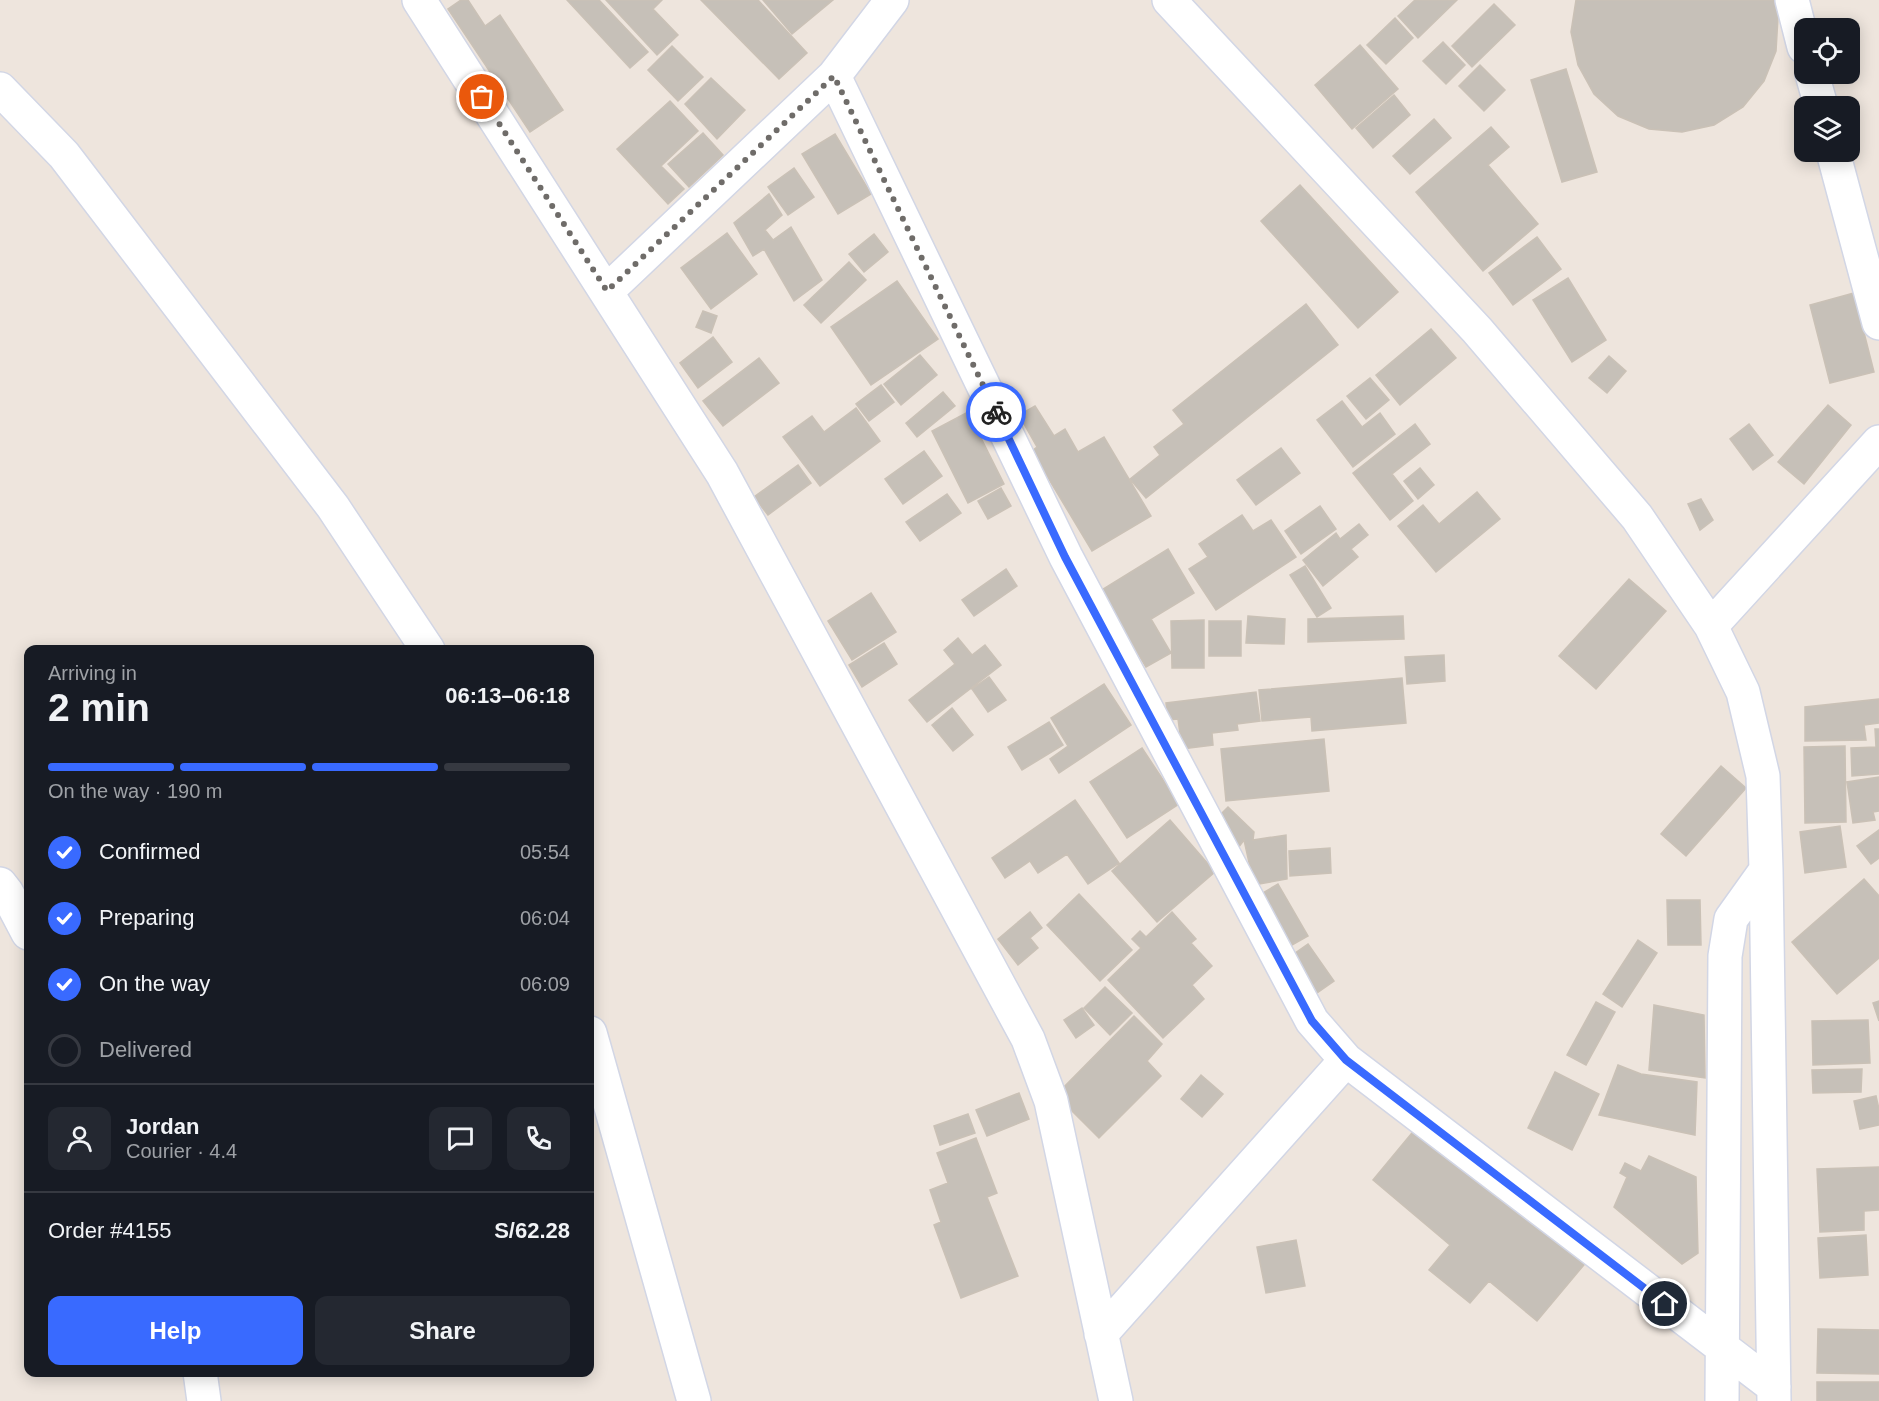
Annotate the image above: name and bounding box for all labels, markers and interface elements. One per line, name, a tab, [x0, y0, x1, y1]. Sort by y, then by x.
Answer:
map controls	[1794, 18, 1860, 162]
button: locate	[1794, 18, 1860, 84]
pin	[456, 71, 507, 122]
icon: bag	[465, 80, 498, 113]
button: layers	[1794, 96, 1860, 162]
courier	[966, 382, 1026, 442]
icon: bike	[980, 396, 1013, 429]
text: Arriving in	[48, 662, 137, 684]
text: 06:13–06:18	[445, 683, 570, 708]
text: 2 min	[48, 686, 150, 729]
text: On the way · 190 m	[48, 780, 223, 802]
icon: check	[48, 836, 81, 869]
text: Confirmed	[99, 839, 200, 864]
text: 05:54	[520, 841, 570, 863]
icon: check	[48, 902, 81, 935]
text: Preparing	[99, 905, 194, 930]
text: 06:04	[520, 907, 570, 929]
icon: check	[48, 968, 81, 1001]
text: On the way	[99, 971, 210, 996]
text: 06:09	[520, 973, 570, 995]
text: Delivered	[99, 1037, 192, 1062]
button: person	[48, 1107, 111, 1170]
button: chat	[429, 1107, 492, 1170]
button: phone	[507, 1107, 570, 1170]
text: Jordan	[126, 1114, 199, 1139]
text: Courier · 4.4	[126, 1140, 237, 1162]
text: Order #4155	[48, 1218, 172, 1243]
text: S/62.28	[494, 1218, 570, 1243]
pin	[1639, 1278, 1690, 1329]
icon: home	[1648, 1287, 1681, 1320]
button: Help	[48, 1296, 303, 1365]
button: Share	[315, 1296, 570, 1365]

